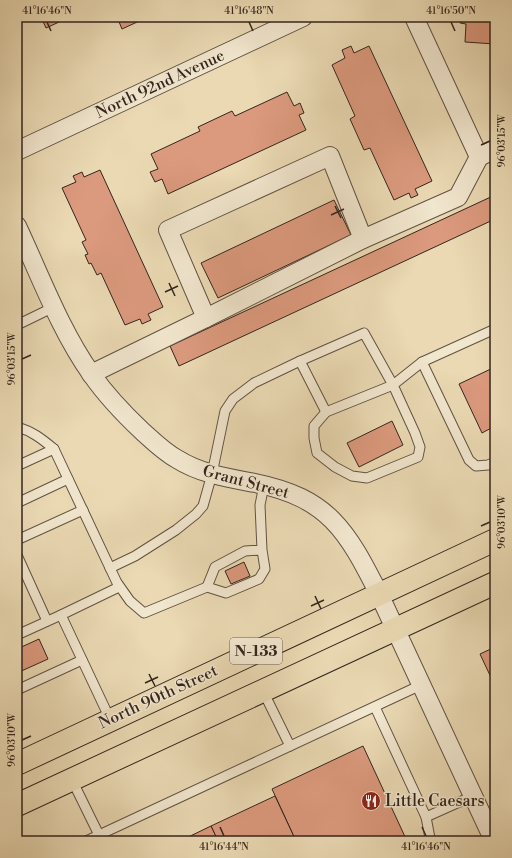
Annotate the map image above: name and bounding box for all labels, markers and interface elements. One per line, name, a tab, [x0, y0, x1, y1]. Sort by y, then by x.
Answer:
text: 41°16'46"N	[22, 5, 72, 17]
text: 41°16'48"N	[224, 5, 274, 17]
text: 41°16'50"N	[426, 5, 476, 17]
street label: North 92nd Avenue	[92, 45, 228, 123]
text: 96°03'15"W	[496, 114, 508, 167]
text: 96°03'15"W	[6, 332, 18, 385]
street label: Grant Street	[201, 461, 292, 503]
text: 96°03'10"W	[496, 494, 508, 549]
road number: N-133	[230, 638, 282, 664]
street label: North 90th Street	[95, 660, 221, 733]
text: 96°03'10"W	[6, 712, 18, 767]
restaurant icon: Little Caesars	[360, 790, 382, 812]
place label: Little Caesars	[385, 791, 485, 811]
text: 41°16'44"N	[199, 841, 249, 853]
text: 41°16'46"N	[401, 841, 451, 853]

